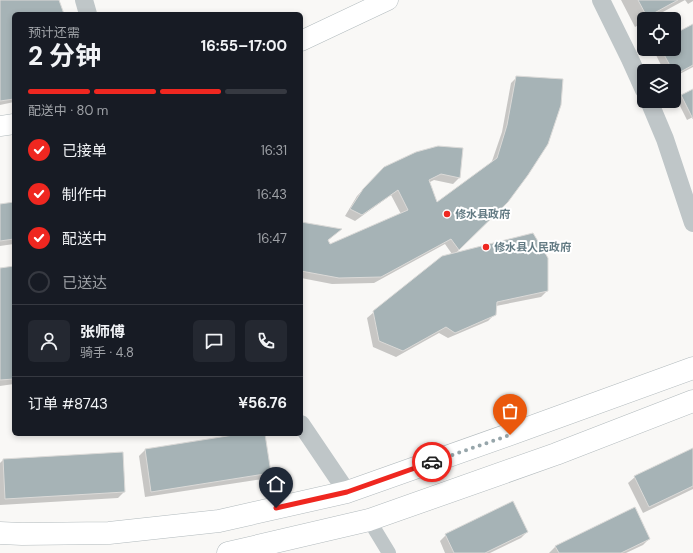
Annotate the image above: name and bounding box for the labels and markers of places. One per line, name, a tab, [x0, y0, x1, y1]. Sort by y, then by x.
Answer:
place label: 修水县政府	[455, 207, 510, 221]
marker: 修水县政府	[442, 209, 452, 219]
place label: 修水县人民政府	[494, 240, 571, 254]
marker: 修水县人民政府	[481, 242, 491, 252]
pin	[493, 394, 527, 435]
pin	[259, 467, 293, 508]

